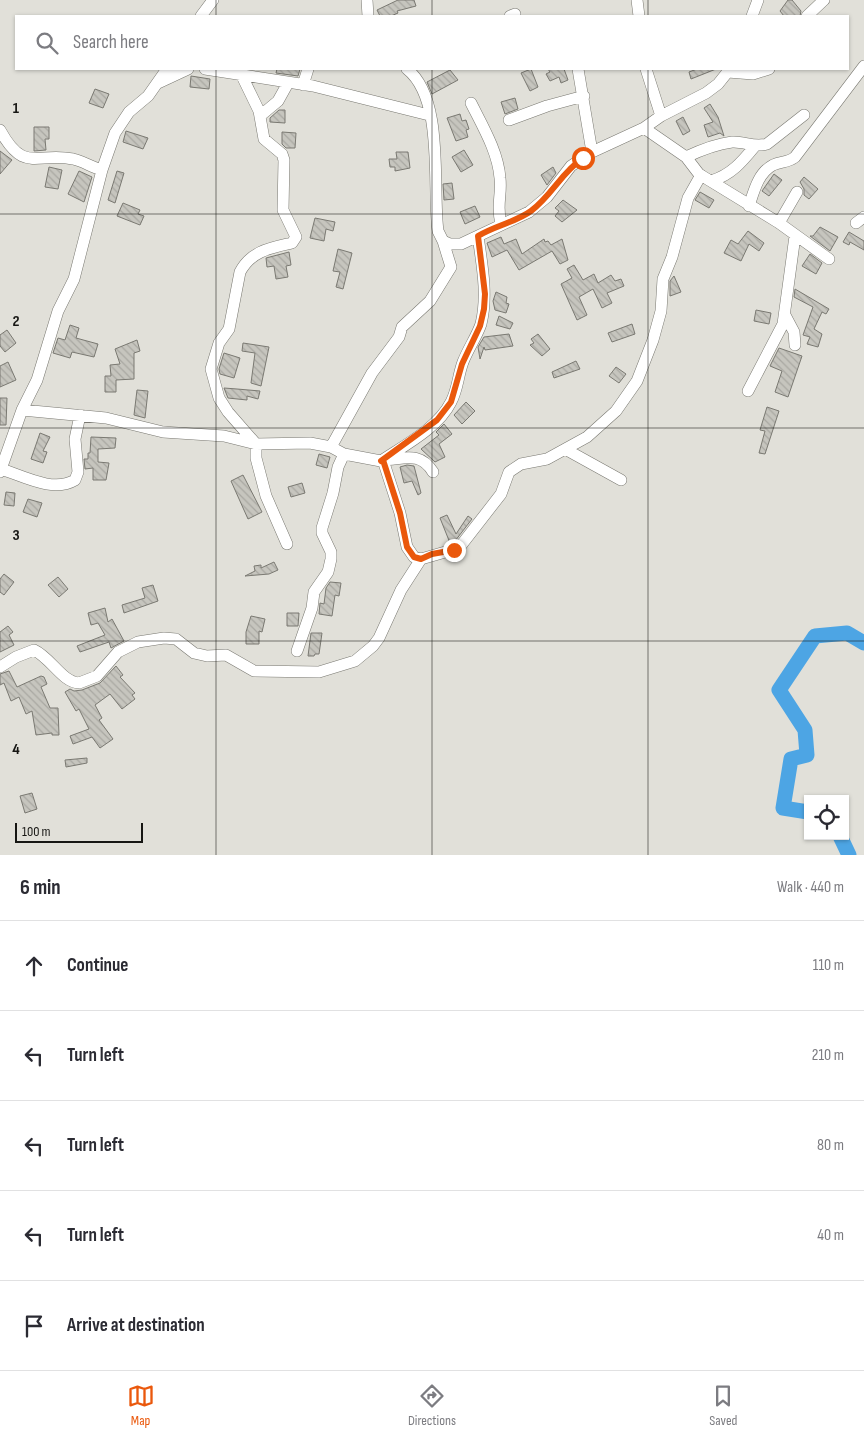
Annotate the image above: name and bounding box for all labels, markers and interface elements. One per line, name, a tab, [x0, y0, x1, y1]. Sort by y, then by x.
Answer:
search box	[15, 15, 849, 70]
icon: search	[33, 29, 61, 57]
text: Search here	[73, 31, 149, 54]
text: 1	[13, 99, 20, 118]
route start	[572, 147, 595, 170]
text: 2	[12, 312, 20, 331]
text: 3	[12, 526, 20, 545]
route end	[443, 539, 466, 562]
text: 4	[12, 740, 20, 759]
map controls	[804, 795, 849, 840]
button: locate	[804, 795, 849, 840]
scale bar	[15, 820, 142, 843]
text: 100 m	[22, 823, 51, 840]
text: 6 min	[20, 875, 61, 900]
text: Walk · 440 m	[777, 878, 844, 897]
icon: ahead	[20, 952, 48, 980]
text: Continue	[67, 954, 128, 977]
text: 110 m	[813, 956, 844, 975]
icon: left	[20, 1042, 48, 1070]
text: Turn left	[67, 1044, 124, 1067]
text: 210 m	[812, 1046, 844, 1065]
icon: left	[20, 1132, 48, 1160]
text: Turn left	[67, 1134, 124, 1157]
text: 80 m	[817, 1136, 844, 1155]
icon: left	[20, 1222, 48, 1250]
text: Turn left	[67, 1224, 124, 1247]
text: 40 m	[817, 1226, 844, 1245]
icon: arrive	[20, 1312, 48, 1340]
text: Arrive at destination	[67, 1314, 205, 1337]
tab: Map	[127, 1382, 155, 1429]
tab: Directions	[408, 1382, 456, 1429]
tab: Saved	[709, 1382, 737, 1429]

